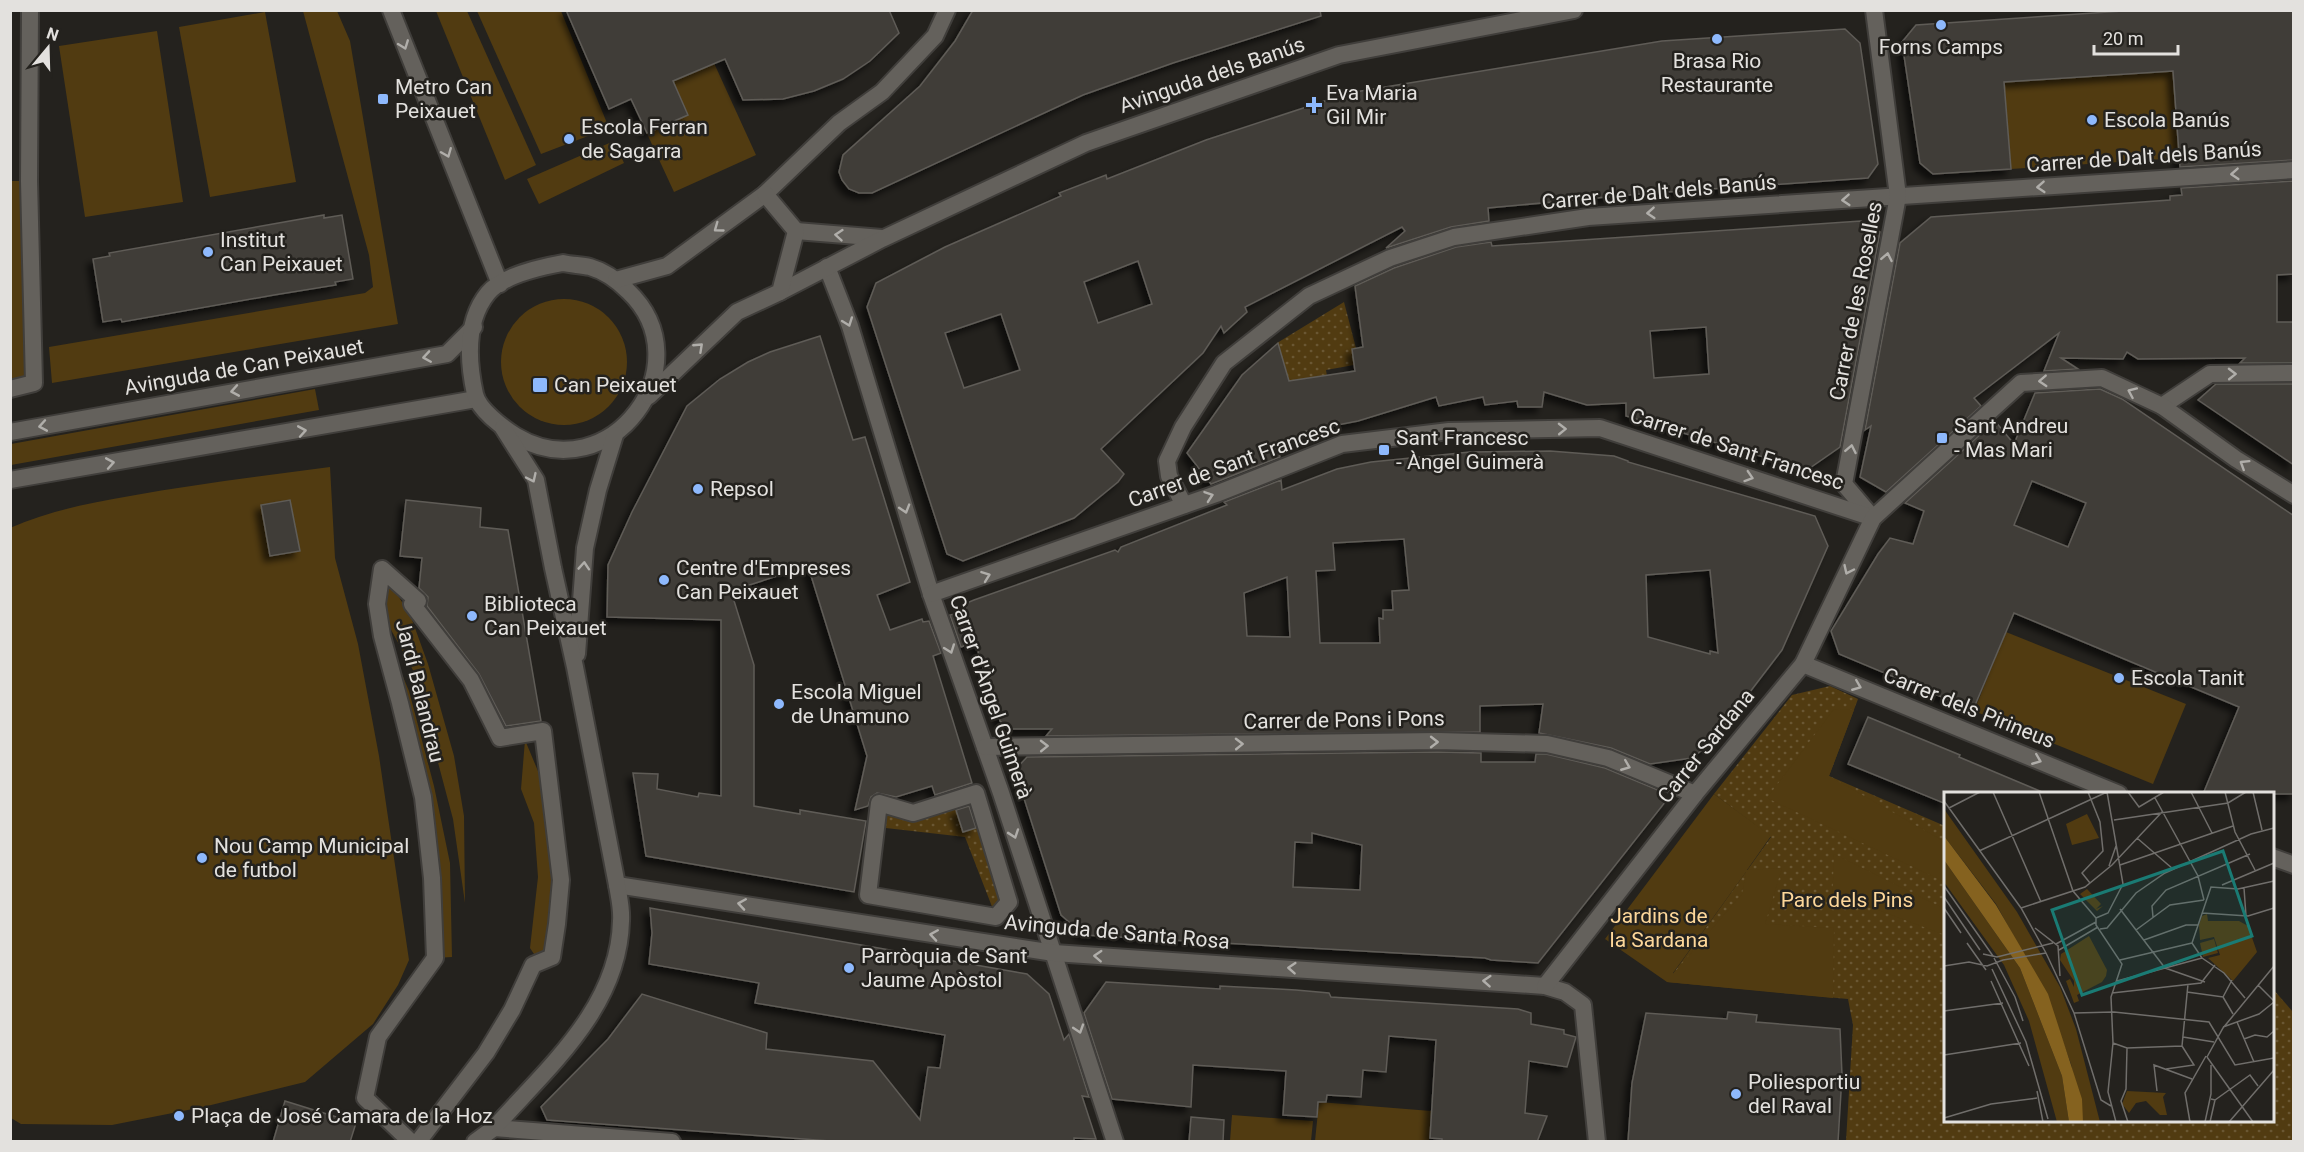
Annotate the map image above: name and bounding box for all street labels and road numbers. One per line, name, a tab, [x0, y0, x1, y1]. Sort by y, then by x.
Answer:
street label: Avinguda dels Banús	[1116, 32, 1308, 118]
street label: Carrer de Dalt dels Banús	[2026, 137, 2262, 177]
street label: Carrer de Dalt dels Banús	[1540, 170, 1778, 214]
street label: Carrer de les Roselles	[1825, 199, 1887, 403]
street label: Avinguda de Can Peixauet	[122, 334, 366, 400]
street label: Carrer de Sant Francesc	[1627, 403, 1847, 495]
street label: Carrer de Sant Francesc	[1125, 414, 1343, 512]
street label: Carrer d'Àngel Guimerà	[945, 592, 1037, 802]
street label: Jardí Balandrau	[391, 617, 449, 765]
street label: Carrer dels Pirineus	[1880, 663, 2058, 753]
street label: Carrer Sardana	[1653, 684, 1759, 808]
street label: Carrer de Pons i Pons	[1243, 706, 1445, 734]
street label: Avinguda de Santa Rosa	[1003, 910, 1231, 954]

